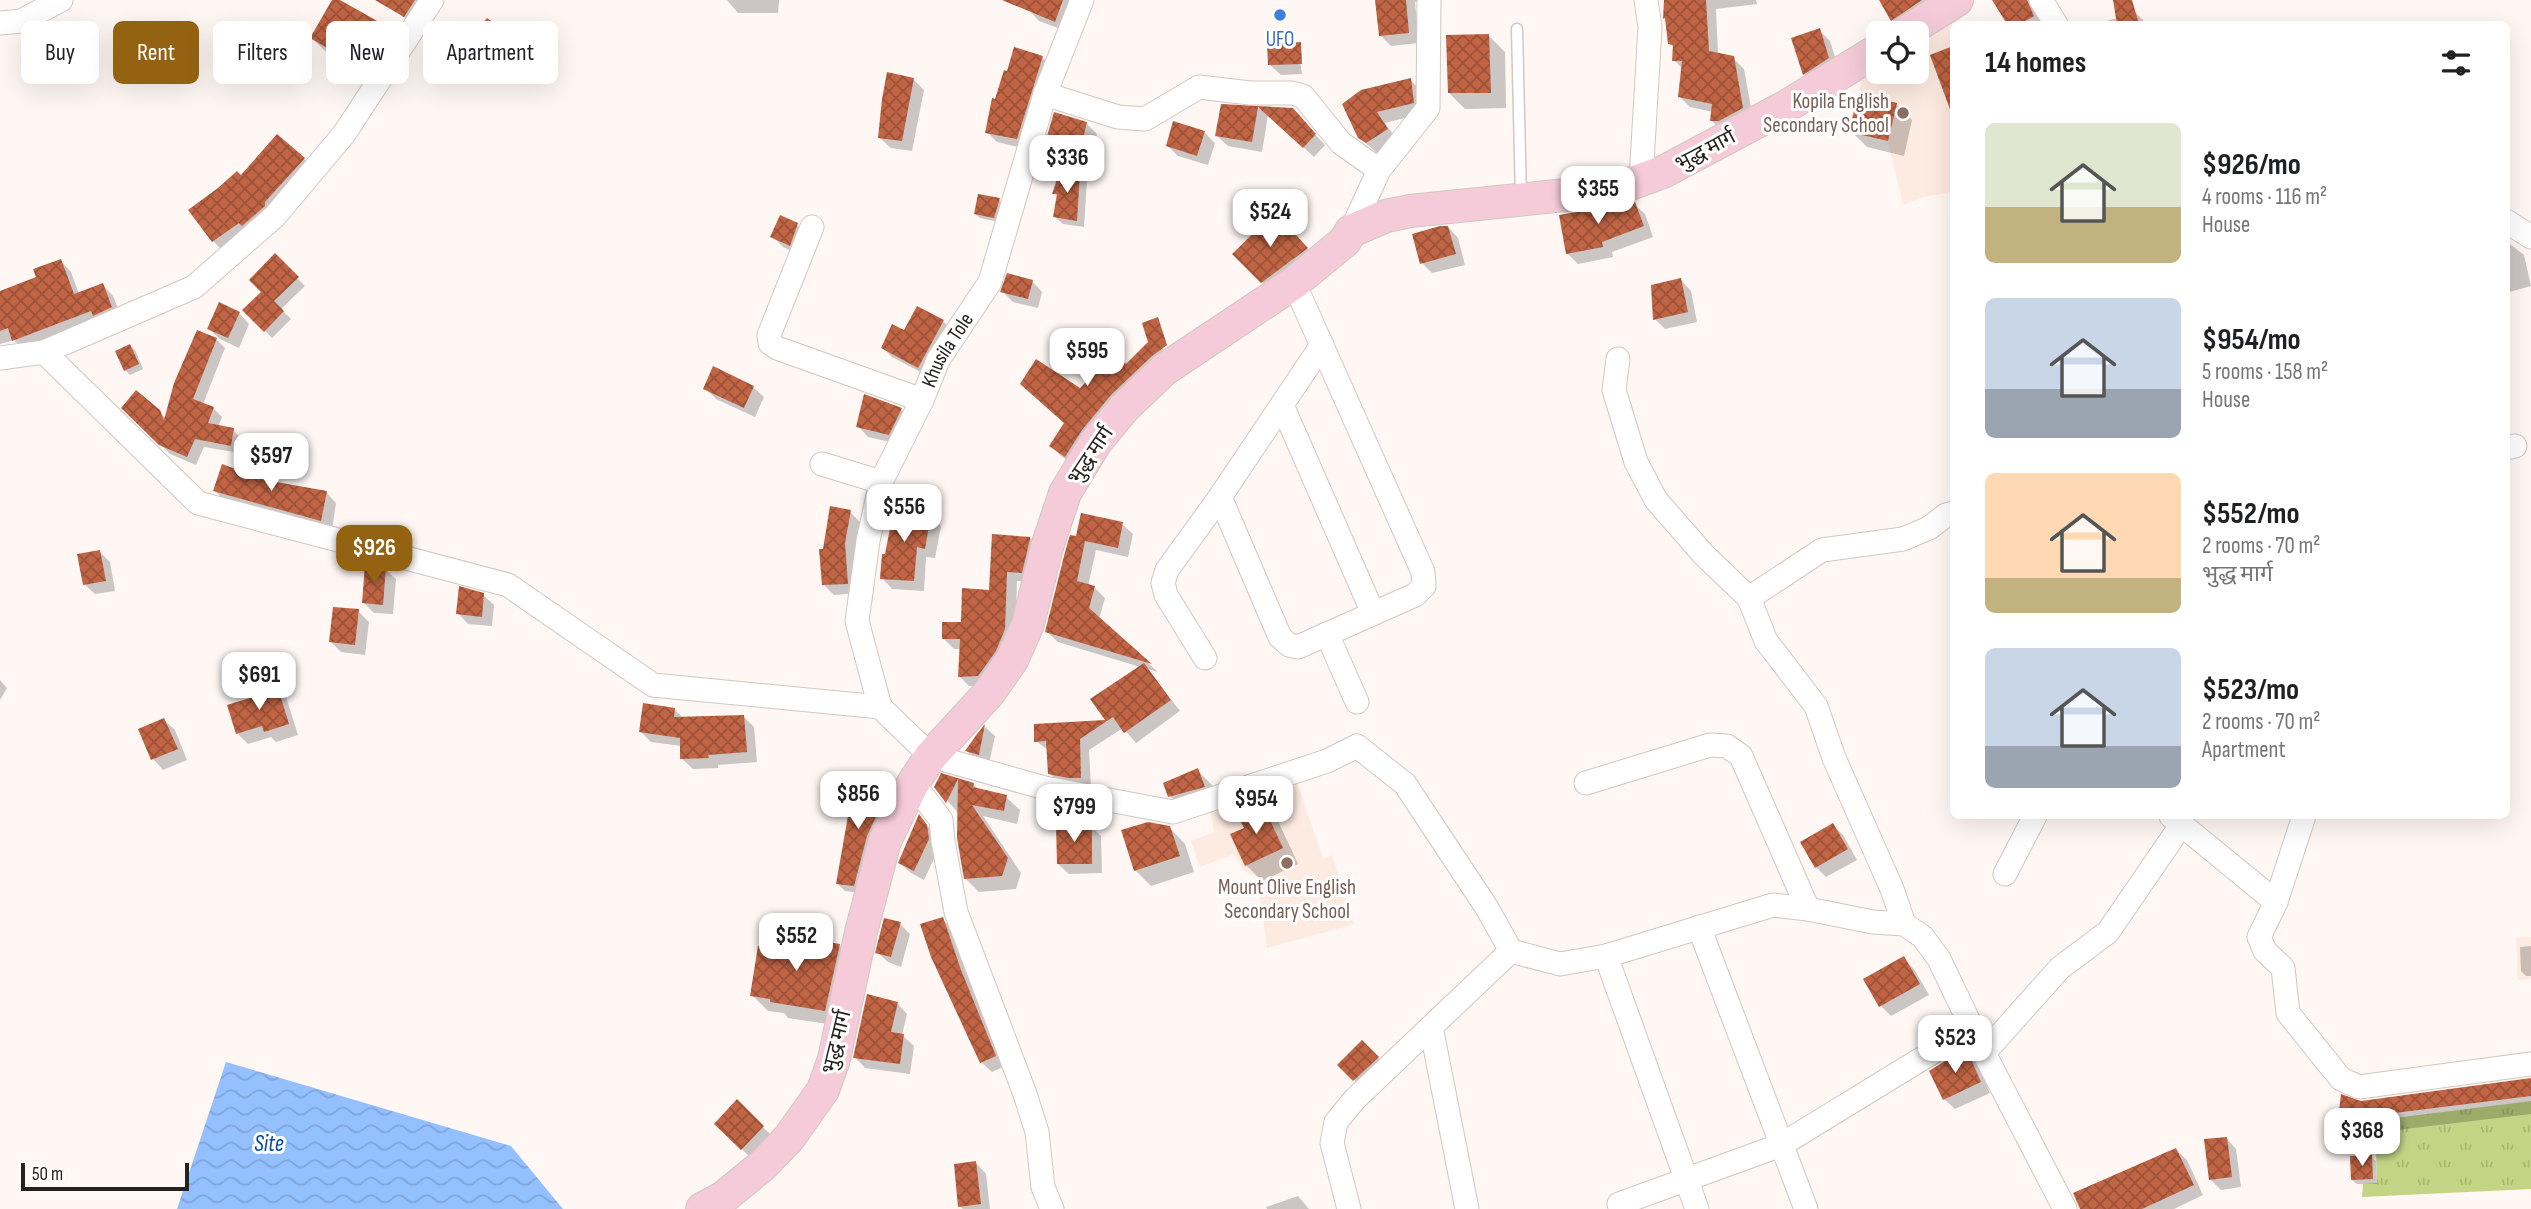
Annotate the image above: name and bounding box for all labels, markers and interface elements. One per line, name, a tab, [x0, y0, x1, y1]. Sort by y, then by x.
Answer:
marker: UFO	[1272, 7, 1288, 23]
chip: Buy	[21, 21, 99, 84]
chip: Rent	[113, 21, 199, 84]
chip: Filters	[213, 21, 312, 84]
chip: New	[326, 21, 409, 84]
chip: Apartment	[423, 21, 558, 84]
map controls	[1866, 21, 1929, 84]
button: locate	[1866, 21, 1929, 84]
place label: UFO	[1266, 27, 1294, 52]
icon: filters	[2437, 44, 2475, 82]
text: 14 homes	[1985, 45, 2086, 81]
place label: Kopila English Secondary School	[1763, 89, 1889, 138]
marker: Kopila English Secondary School	[1895, 105, 1911, 121]
street label: भुद्ध मार्ग	[1671, 124, 1741, 177]
pin: $336	[1026, 136, 1108, 195]
text: $336	[1045, 144, 1089, 172]
text: $926/mo	[2202, 147, 2301, 183]
icon: home	[2041, 151, 2125, 235]
pin: $355	[1557, 166, 1639, 226]
text: $355	[1577, 175, 1619, 203]
text: 4 rooms · 116 m²	[2202, 183, 2327, 211]
pin: $524	[1229, 190, 1311, 249]
text: $524	[1249, 198, 1291, 226]
text: House	[2202, 211, 2250, 239]
street label: Khusila Tole	[916, 308, 979, 391]
text: $954/mo	[2202, 322, 2301, 358]
icon: home	[2041, 326, 2125, 410]
pin: $595	[1046, 328, 1128, 388]
text: $595	[1066, 337, 1108, 365]
text: 5 rooms · 158 m²	[2202, 358, 2328, 386]
text: House	[2202, 386, 2250, 414]
street label: भुद्ध मार्ग	[1062, 420, 1120, 489]
pin: $597	[230, 434, 312, 493]
text: $597	[250, 442, 292, 470]
pin: $556	[863, 484, 945, 544]
text: $556	[883, 493, 925, 521]
text: $552/mo	[2202, 496, 2299, 532]
icon: home	[2041, 501, 2125, 585]
pin: $926	[333, 526, 415, 585]
text: 2 rooms · 70 m²	[2202, 532, 2320, 560]
text: $926	[352, 534, 396, 562]
text: भुद्ध मार्ग	[2202, 560, 2273, 588]
pin: $691	[218, 652, 300, 712]
text: $691	[238, 661, 280, 689]
text: $523/mo	[2202, 672, 2299, 708]
icon: home	[2041, 676, 2125, 760]
text: 2 rooms · 70 m²	[2202, 708, 2320, 736]
text: Apartment	[2202, 736, 2286, 764]
pin: $856	[817, 772, 899, 831]
pin: $954	[1215, 776, 1297, 836]
text: $856	[836, 780, 880, 808]
pin: $799	[1033, 784, 1115, 844]
text: $954	[1234, 785, 1278, 813]
text: $799	[1052, 793, 1096, 821]
marker: Mount Olive English Secondary School	[1279, 855, 1295, 871]
place label: Mount Olive English Secondary School	[1218, 875, 1356, 924]
pin: $552	[755, 914, 837, 973]
text: $552	[775, 922, 817, 950]
street label: भुद्ध मार्ग	[817, 1007, 857, 1077]
pin: $523	[1914, 1016, 1996, 1075]
text: $523	[1934, 1024, 1976, 1052]
pin: $368	[2321, 1108, 2403, 1168]
text: $368	[2340, 1117, 2384, 1145]
water label: Site	[254, 1130, 284, 1158]
scale bar	[21, 1160, 189, 1192]
text: 50 m	[32, 1163, 63, 1186]

